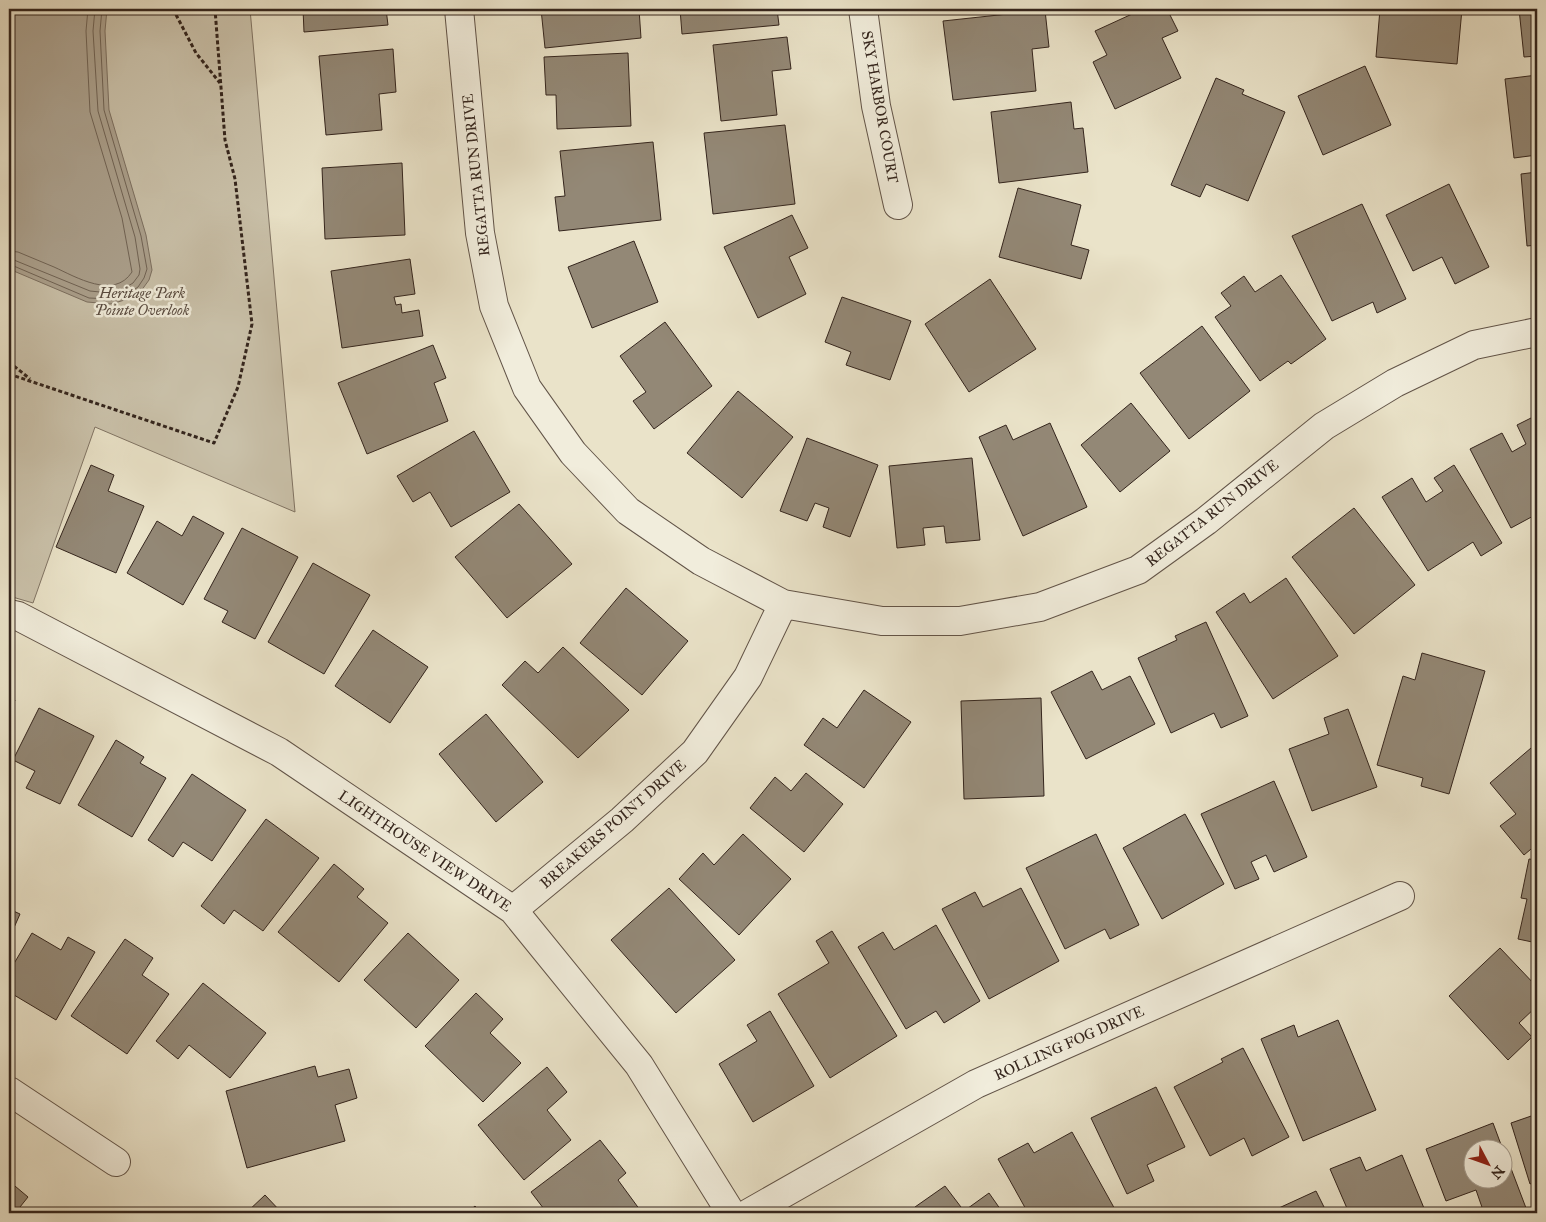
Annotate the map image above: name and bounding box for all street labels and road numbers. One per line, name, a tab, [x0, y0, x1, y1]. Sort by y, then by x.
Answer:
street label: SKY HARBOR COURT	[858, 29, 902, 185]
street label: REGATTA RUN DRIVE	[458, 93, 493, 257]
street label: REGATTA RUN DRIVE	[1142, 455, 1282, 570]
street label: BREAKERS POINT DRIVE	[536, 756, 690, 892]
street label: LIGHTHOUSE VIEW DRIVE	[335, 786, 515, 916]
street label: ROLLING FOG DRIVE	[991, 1002, 1147, 1084]

